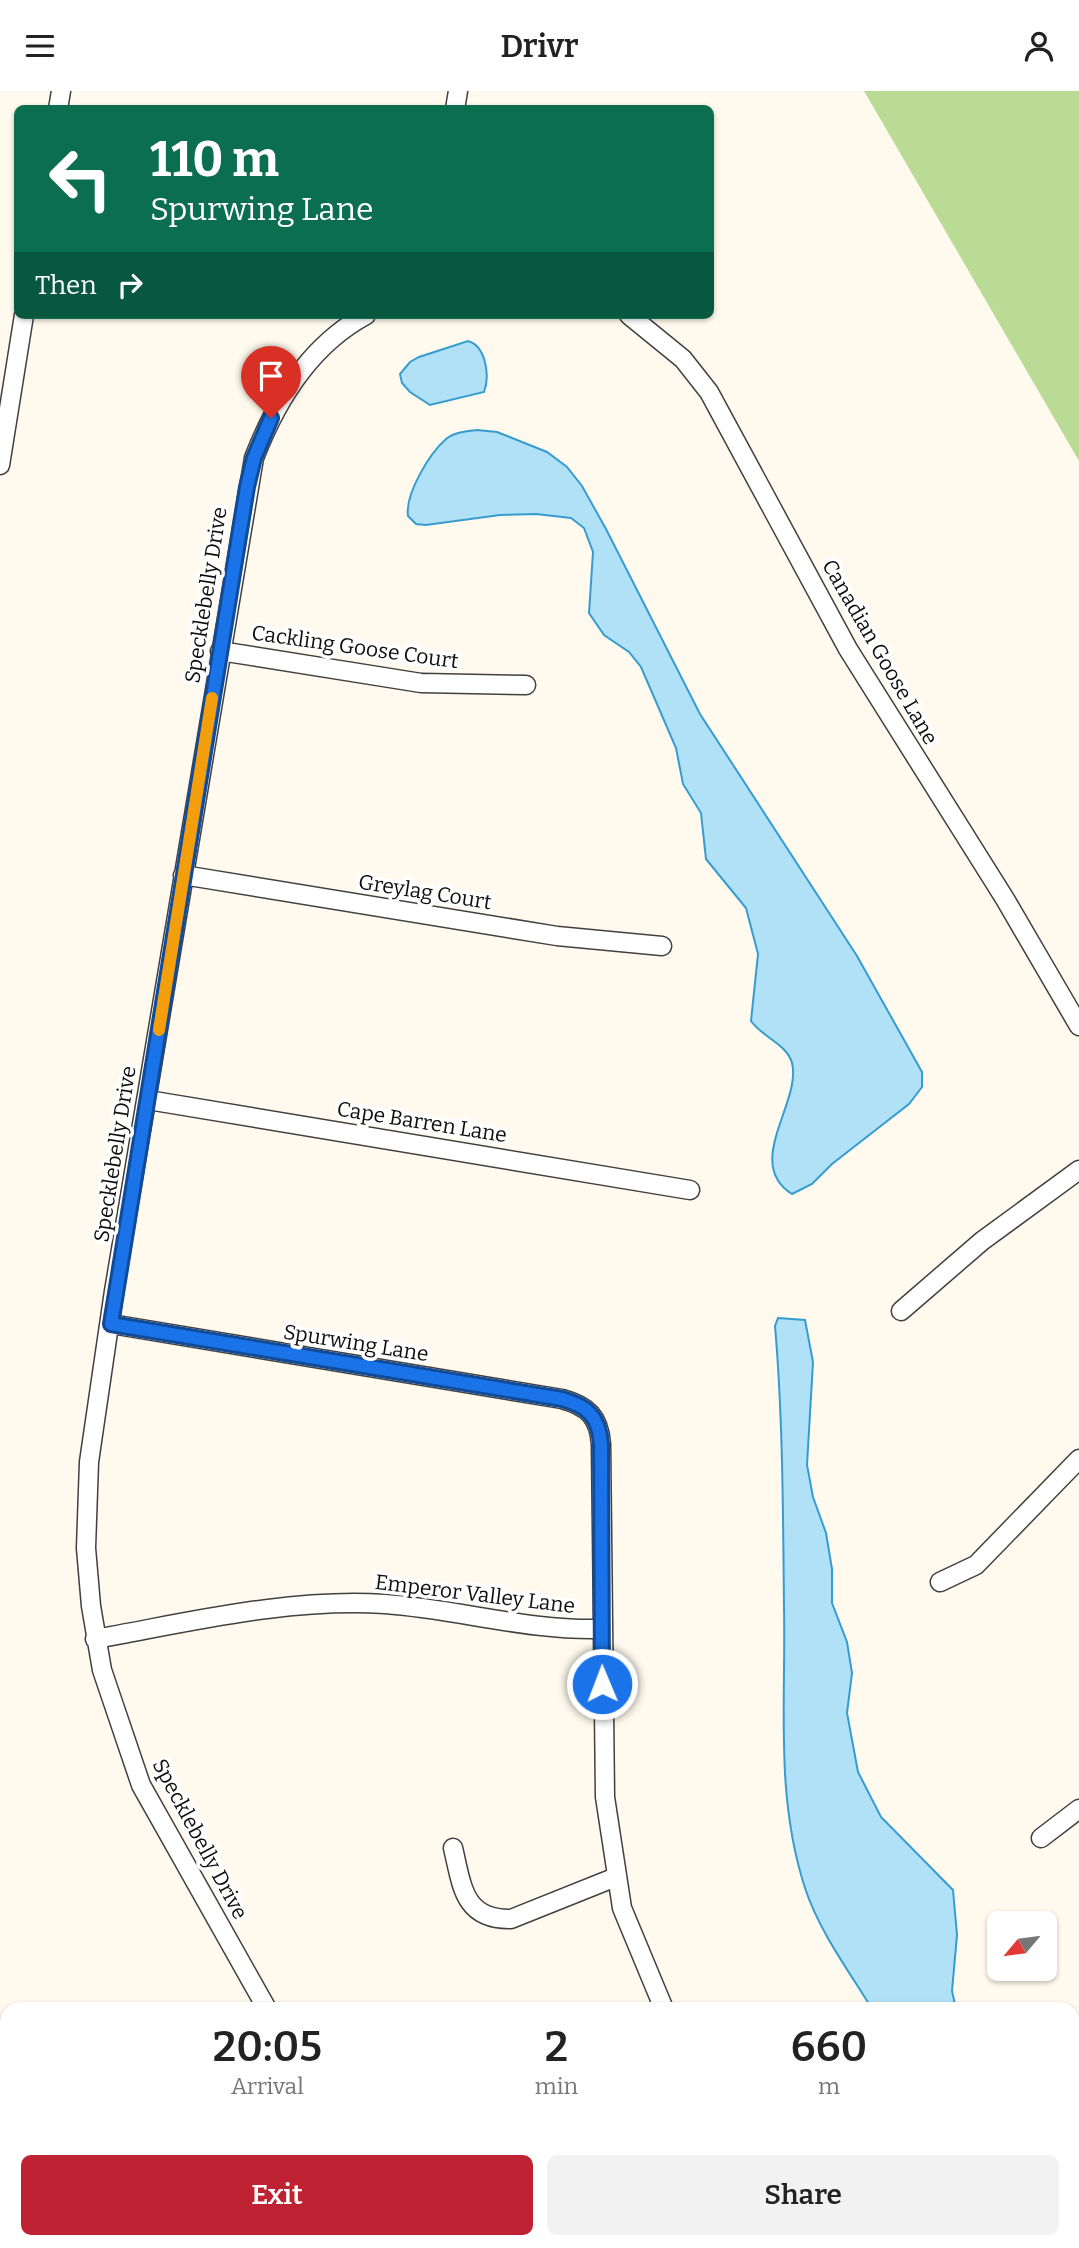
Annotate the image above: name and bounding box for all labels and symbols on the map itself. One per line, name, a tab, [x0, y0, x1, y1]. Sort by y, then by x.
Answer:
pin	[241, 346, 301, 418]
street label: Specklebelly Drive	[179, 505, 233, 685]
street label: Canadian Goose Lane	[816, 555, 944, 749]
street label: Cackling Goose Court	[250, 620, 460, 674]
street label: Greylag Court	[357, 869, 494, 915]
street label: Specklebelly Drive	[88, 1064, 142, 1244]
street label: Cape Barren Lane	[335, 1096, 509, 1148]
street label: Spurwing Lane	[282, 1319, 430, 1367]
street label: Emperor Valley Lane	[373, 1569, 577, 1619]
position arrow	[565, 1647, 639, 1721]
street label: Specklebelly Drive	[147, 1754, 253, 1924]
north arrow	[987, 1911, 1057, 1981]

